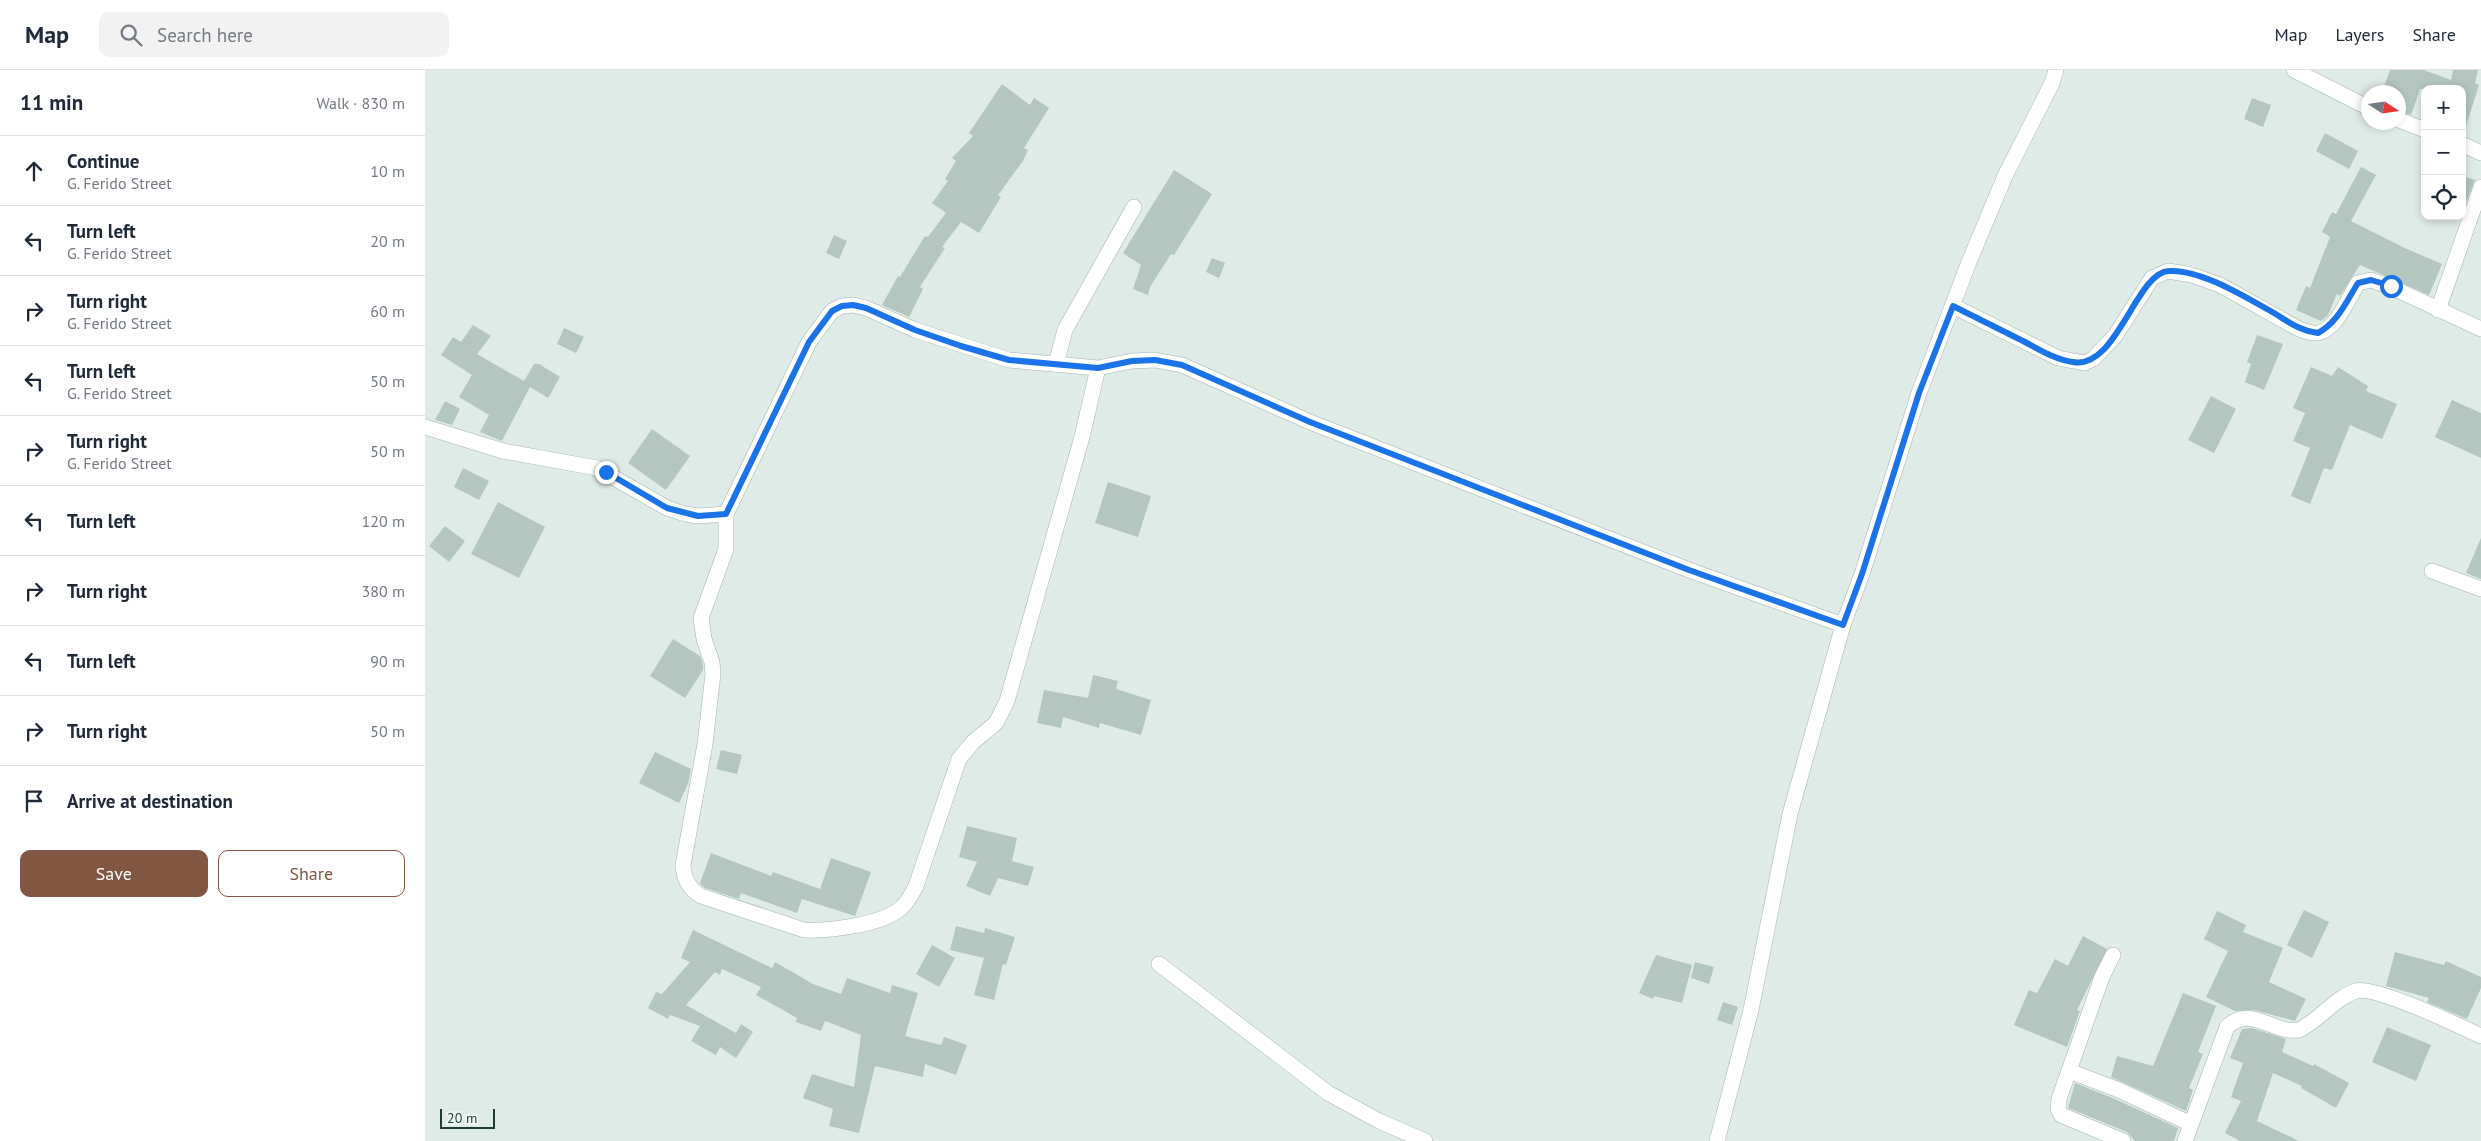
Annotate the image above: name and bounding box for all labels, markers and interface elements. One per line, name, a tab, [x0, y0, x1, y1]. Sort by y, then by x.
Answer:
search box	[99, 12, 449, 57]
text: Map	[25, 19, 69, 50]
icon: search	[117, 21, 145, 49]
text: Search here	[157, 23, 253, 47]
text: Map	[2275, 23, 2307, 46]
text: Layers	[2335, 23, 2384, 46]
text: Share	[2412, 23, 2456, 46]
north arrow	[2361, 85, 2406, 130]
map controls	[2421, 85, 2466, 220]
button: +	[2421, 85, 2466, 130]
text: 11 min	[20, 89, 83, 116]
text: Walk · 830 m	[316, 93, 405, 113]
button: −	[2421, 130, 2466, 175]
text: Continue	[67, 149, 139, 173]
icon: ahead	[20, 157, 48, 185]
text: 10 m	[370, 161, 405, 181]
text: G. Ferido Street	[67, 173, 172, 193]
button: locate	[2421, 175, 2466, 220]
text: Turn left	[67, 219, 136, 243]
icon: left	[20, 227, 48, 255]
text: 20 m	[370, 231, 405, 251]
text: G. Ferido Street	[67, 243, 172, 263]
route start	[2380, 275, 2403, 298]
text: Turn right	[67, 289, 147, 313]
icon: right	[20, 297, 48, 325]
text: 60 m	[370, 301, 405, 321]
text: G. Ferido Street	[67, 313, 172, 333]
text: Turn left	[67, 359, 136, 383]
icon: left	[20, 367, 48, 395]
text: 50 m	[370, 371, 405, 391]
text: G. Ferido Street	[67, 383, 172, 403]
text: Turn right	[67, 429, 147, 453]
icon: right	[20, 437, 48, 465]
text: 50 m	[370, 441, 405, 461]
text: G. Ferido Street	[67, 453, 172, 473]
route end	[595, 461, 618, 484]
icon: left	[20, 507, 48, 535]
text: Turn left	[67, 509, 136, 533]
text: 120 m	[362, 511, 405, 531]
icon: right	[20, 577, 48, 605]
text: Turn right	[67, 579, 147, 603]
text: 380 m	[362, 581, 405, 601]
icon: left	[20, 647, 48, 675]
text: Turn left	[67, 649, 136, 673]
text: 90 m	[370, 651, 405, 671]
icon: right	[20, 717, 48, 745]
text: Turn right	[67, 719, 147, 743]
text: 50 m	[370, 721, 405, 741]
icon: arrive	[20, 787, 48, 815]
text: Arrive at destination	[67, 789, 233, 813]
button: Save	[20, 850, 208, 897]
button: Share	[218, 850, 405, 897]
scale bar	[440, 1106, 495, 1129]
text: 20 m	[447, 1109, 477, 1127]

